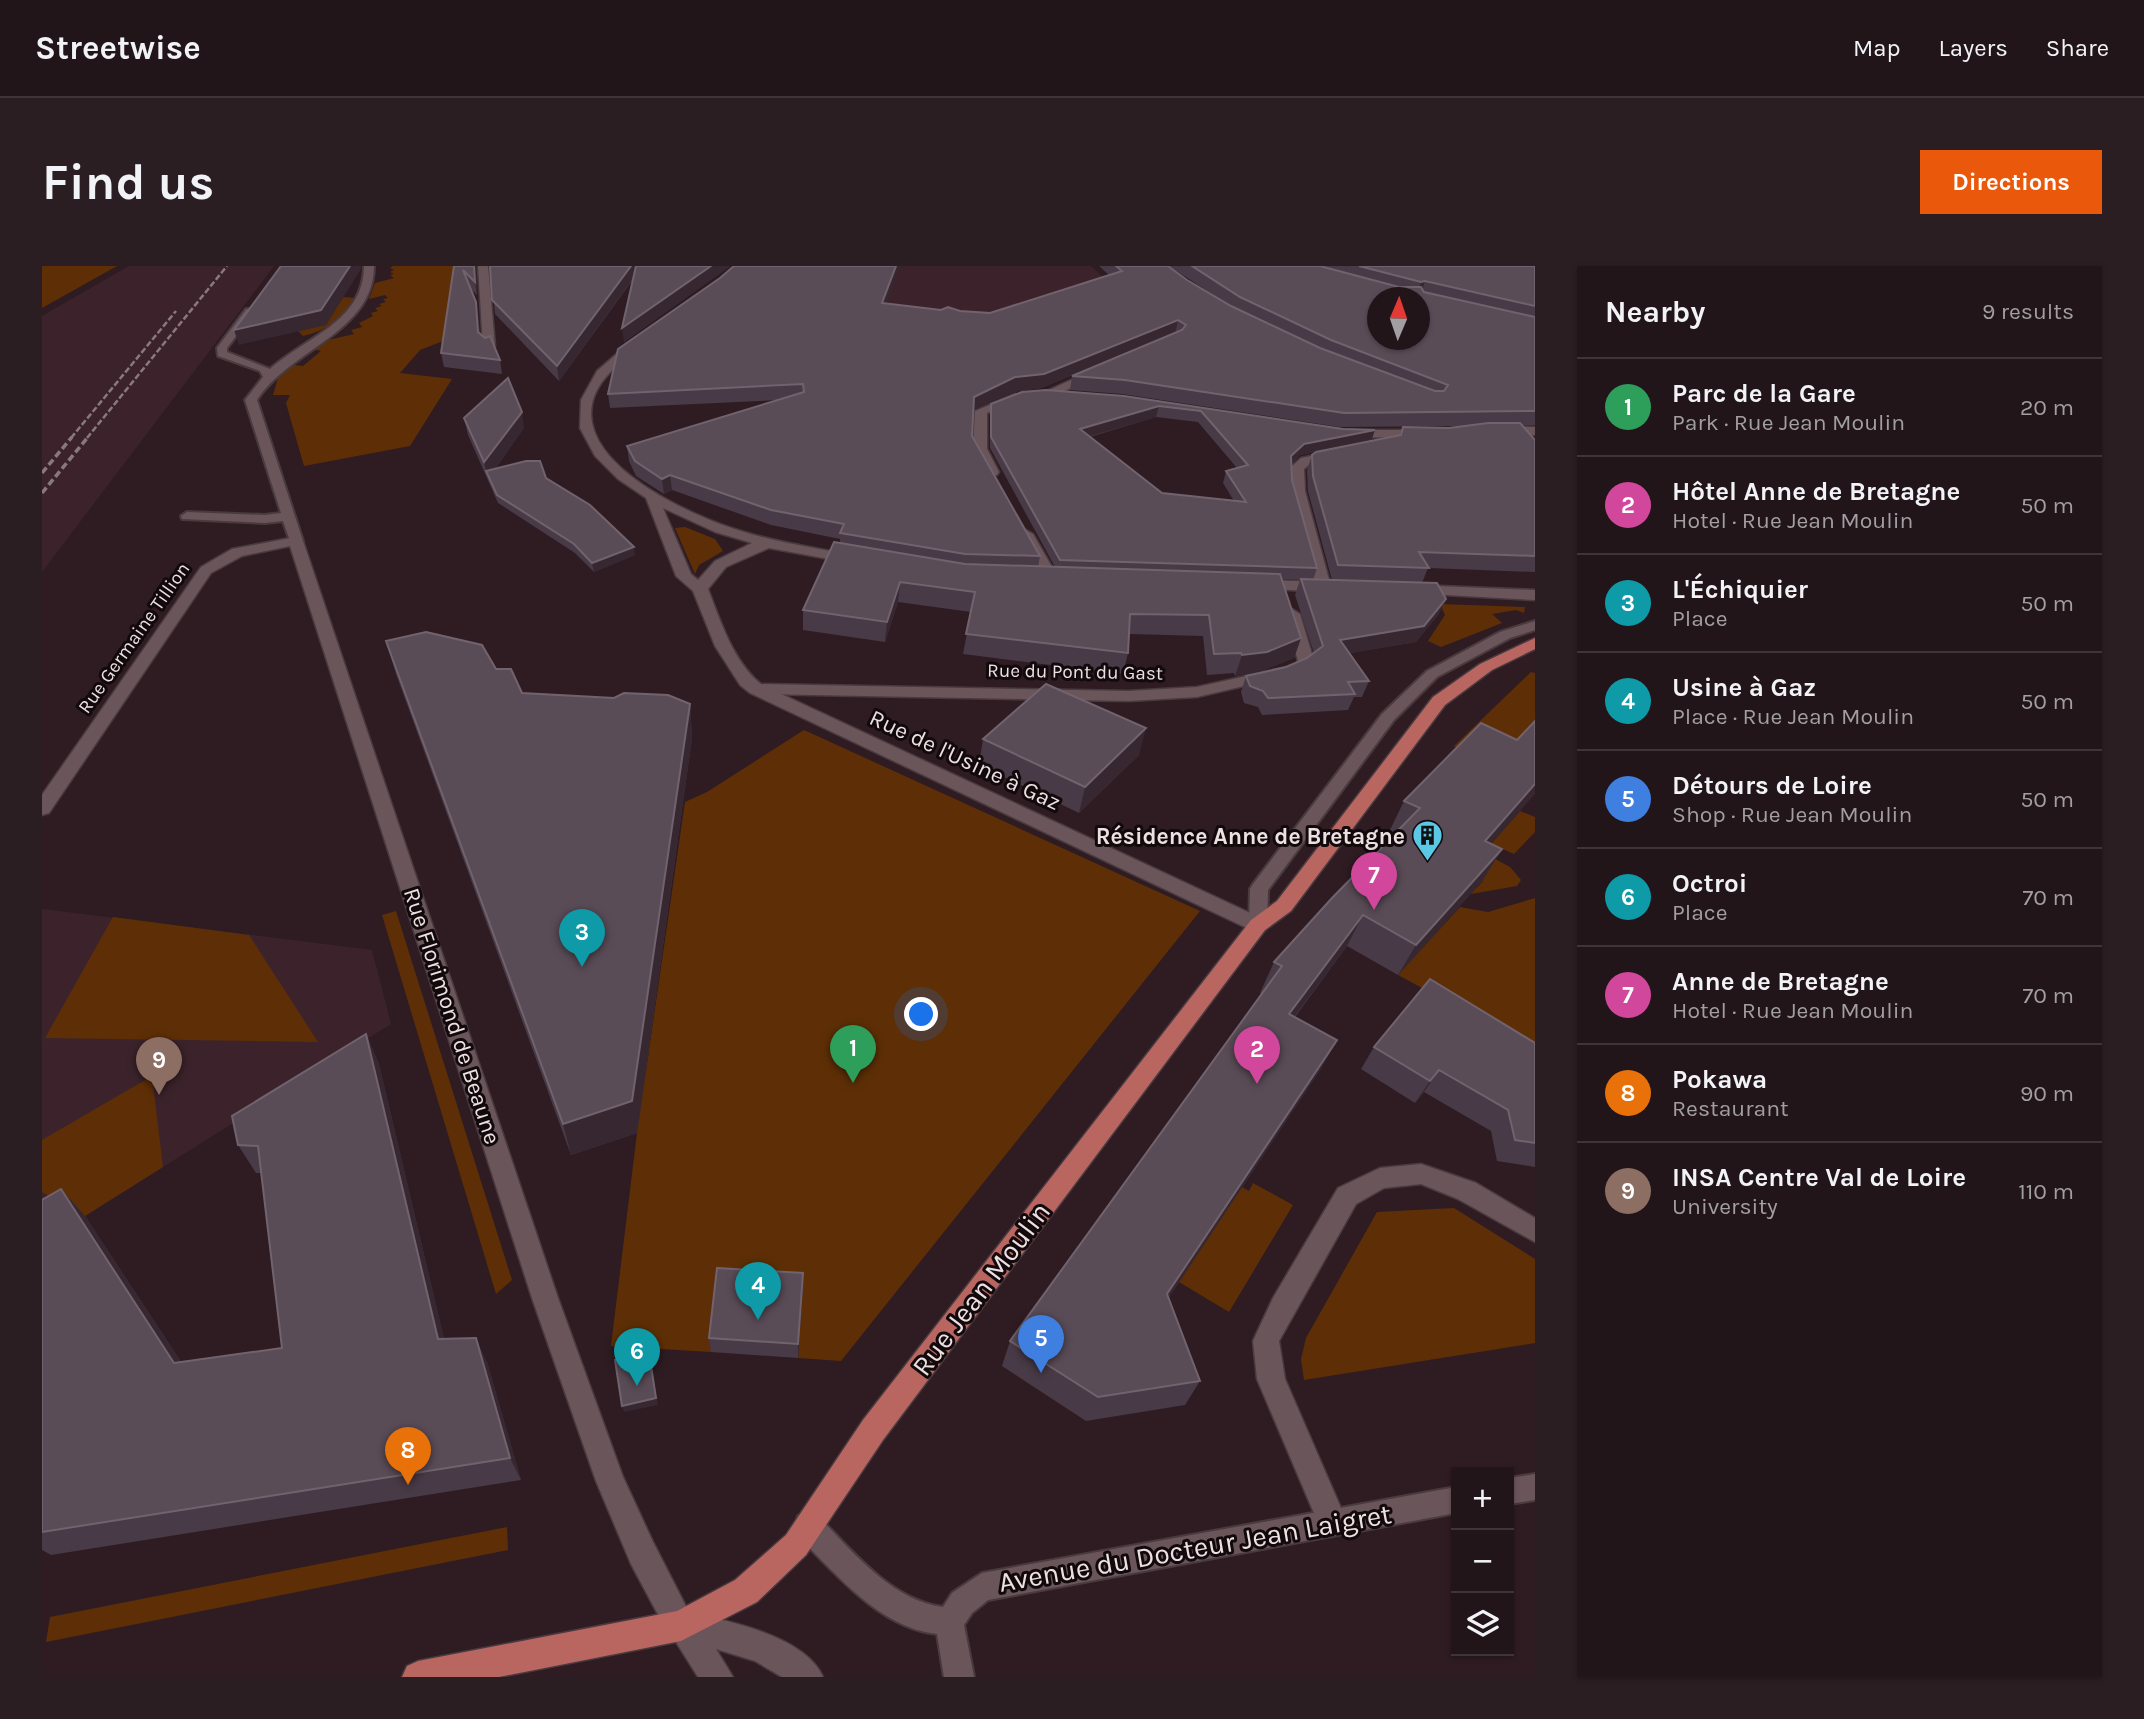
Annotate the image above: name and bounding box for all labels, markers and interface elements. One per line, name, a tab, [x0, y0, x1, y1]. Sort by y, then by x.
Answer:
text: Streetwise	[35, 29, 201, 67]
text: Map	[1853, 34, 1901, 62]
text: Layers	[1939, 34, 2008, 62]
text: Share	[2046, 34, 2109, 62]
button: Directions	[1920, 150, 2102, 214]
text: Find us	[42, 154, 214, 211]
north arrow	[1367, 287, 1430, 350]
text: Nearby	[1605, 294, 1705, 330]
text: 9 results	[1982, 298, 2074, 325]
text: Parc de la Gare	[1672, 378, 1856, 409]
text: 1	[1624, 394, 1632, 421]
text: 20 m	[2020, 394, 2074, 421]
text: Park · Rue Jean Moulin	[1672, 409, 1905, 436]
text: Hôtel Anne de Bretagne	[1672, 476, 1960, 507]
text: 2	[1621, 492, 1635, 519]
text: 50 m	[2020, 492, 2074, 519]
text: Hotel · Rue Jean Moulin	[1672, 507, 1913, 534]
street label: Rue Germaine Tillion	[74, 558, 194, 718]
text: L'Échiquier	[1672, 574, 1808, 605]
text: 3	[1621, 590, 1635, 617]
text: 50 m	[2020, 590, 2074, 617]
text: Place	[1672, 605, 1728, 632]
street label: Rue du Pont du Gast	[987, 659, 1163, 685]
text: Usine à Gaz	[1672, 672, 1816, 703]
text: 4	[1621, 688, 1635, 715]
text: 50 m	[2020, 688, 2074, 715]
text: Place · Rue Jean Moulin	[1672, 703, 1914, 730]
street label: Rue de l'Usine à Gaz	[865, 704, 1065, 816]
text: Détours de Loire	[1672, 770, 1872, 801]
text: 5	[1621, 786, 1635, 813]
text: 50 m	[2020, 786, 2074, 813]
text: Shop · Rue Jean Moulin	[1672, 801, 1912, 828]
building icon: Résidence Anne de Bretagne	[1411, 819, 1445, 863]
place label: Résidence Anne de Bretagne	[1096, 823, 1405, 850]
pin: 7	[1351, 852, 1397, 910]
text: Octroi	[1672, 868, 1747, 899]
street label: Rue Florimond de Beaune	[398, 884, 506, 1148]
text: 6	[1621, 884, 1635, 911]
text: 70 m	[2023, 884, 2074, 911]
text: Place	[1672, 899, 1728, 926]
pin: 3	[559, 909, 605, 967]
text: Anne de Bretagne	[1672, 966, 1889, 997]
text: 7	[1622, 982, 1634, 1009]
text: 70 m	[2023, 982, 2074, 1009]
your location	[904, 997, 938, 1031]
text: Hotel · Rue Jean Moulin	[1672, 997, 1913, 1024]
pin: 1	[830, 1025, 876, 1083]
pin: 2	[1234, 1026, 1280, 1084]
pin: 9	[136, 1037, 182, 1095]
text: Pokawa	[1672, 1064, 1767, 1095]
text: 8	[1621, 1080, 1635, 1107]
text: 90 m	[2020, 1080, 2074, 1107]
text: Restaurant	[1672, 1095, 1789, 1122]
text: INSA Centre Val de Loire	[1672, 1162, 1966, 1193]
text: 9	[1621, 1178, 1635, 1205]
text: 110 m	[2018, 1178, 2074, 1205]
text: University	[1672, 1193, 1778, 1220]
street label: Rue Jean Moulin	[905, 1196, 1057, 1382]
pin: 4	[735, 1262, 781, 1320]
pin: 5	[1018, 1315, 1064, 1373]
pin: 6	[614, 1328, 660, 1386]
pin: 8	[385, 1427, 431, 1485]
map controls	[1451, 1467, 1514, 1656]
button: +	[1451, 1467, 1514, 1530]
street label: Avenue du Docteur Jean Laigret	[996, 1497, 1394, 1599]
button: −	[1451, 1530, 1514, 1593]
button: layers	[1451, 1593, 1514, 1656]

